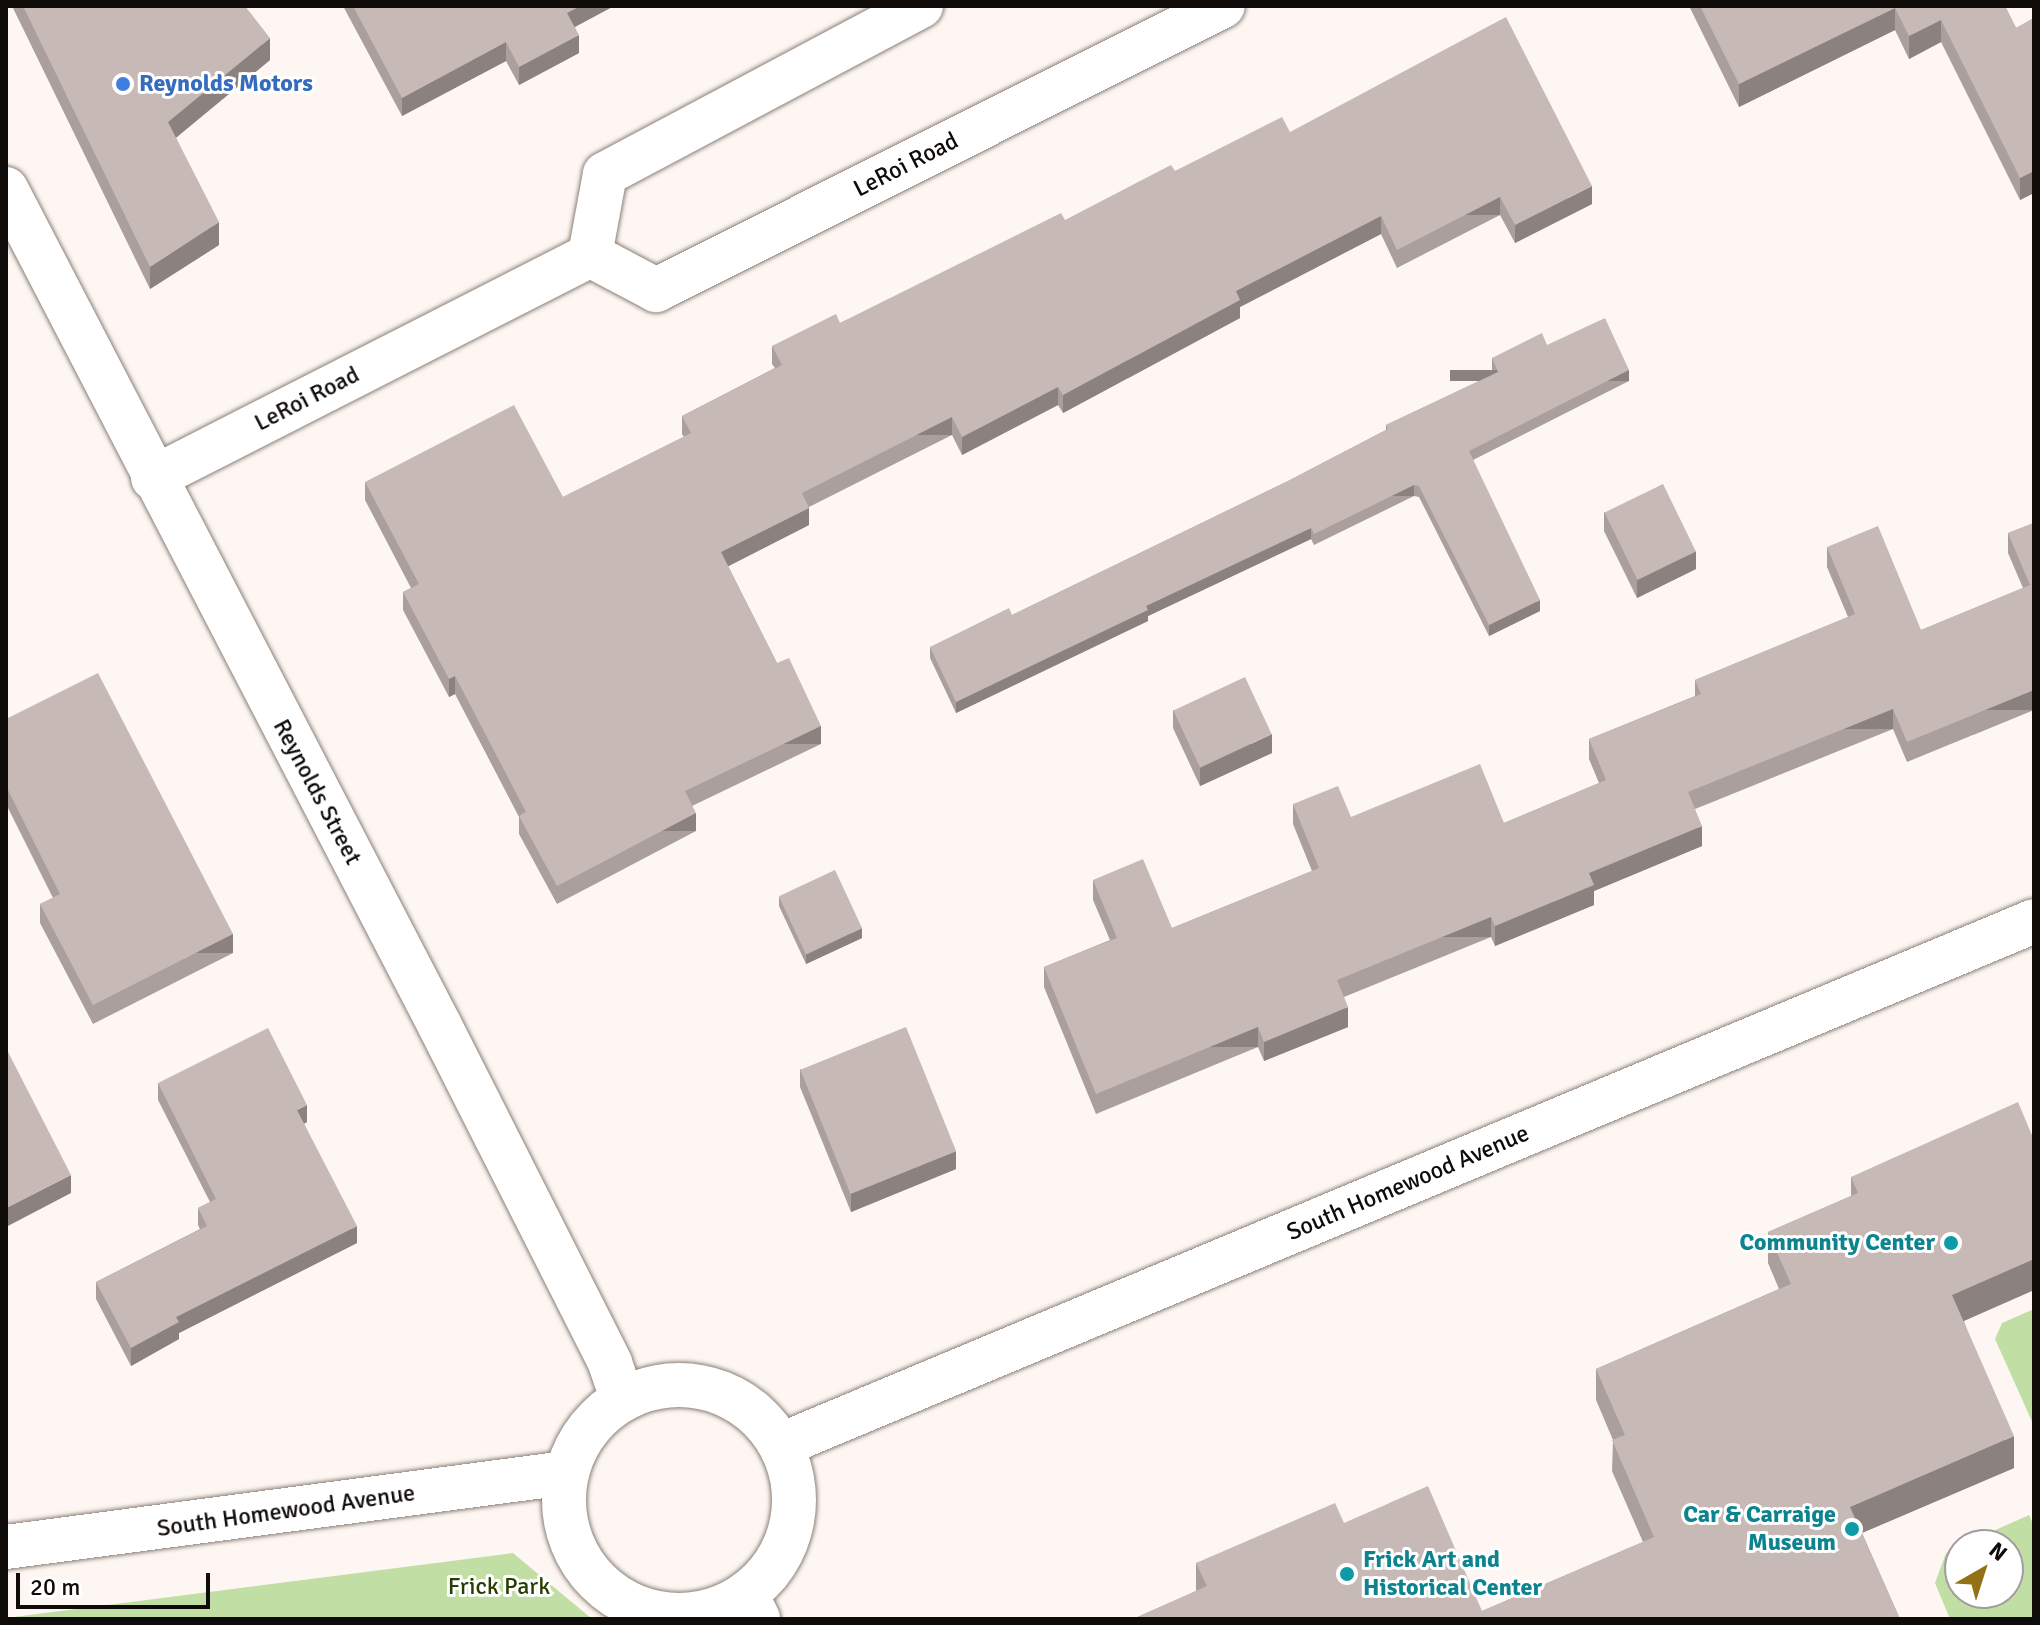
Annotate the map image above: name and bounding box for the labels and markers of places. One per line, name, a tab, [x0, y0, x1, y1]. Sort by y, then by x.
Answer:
place label: Reynolds Motors	[139, 70, 313, 98]
marker: Reynolds Motors	[114, 75, 132, 93]
place label: Community Center	[1740, 1229, 1935, 1257]
marker: Community Center	[1942, 1234, 1960, 1252]
place label: Car & Carraige Museum	[1683, 1501, 1836, 1557]
marker: Car & Carraige Museum	[1843, 1520, 1861, 1538]
place label: Frick Art and Historical Center	[1363, 1546, 1542, 1602]
marker: Frick Art and Historical Center	[1338, 1565, 1356, 1583]

